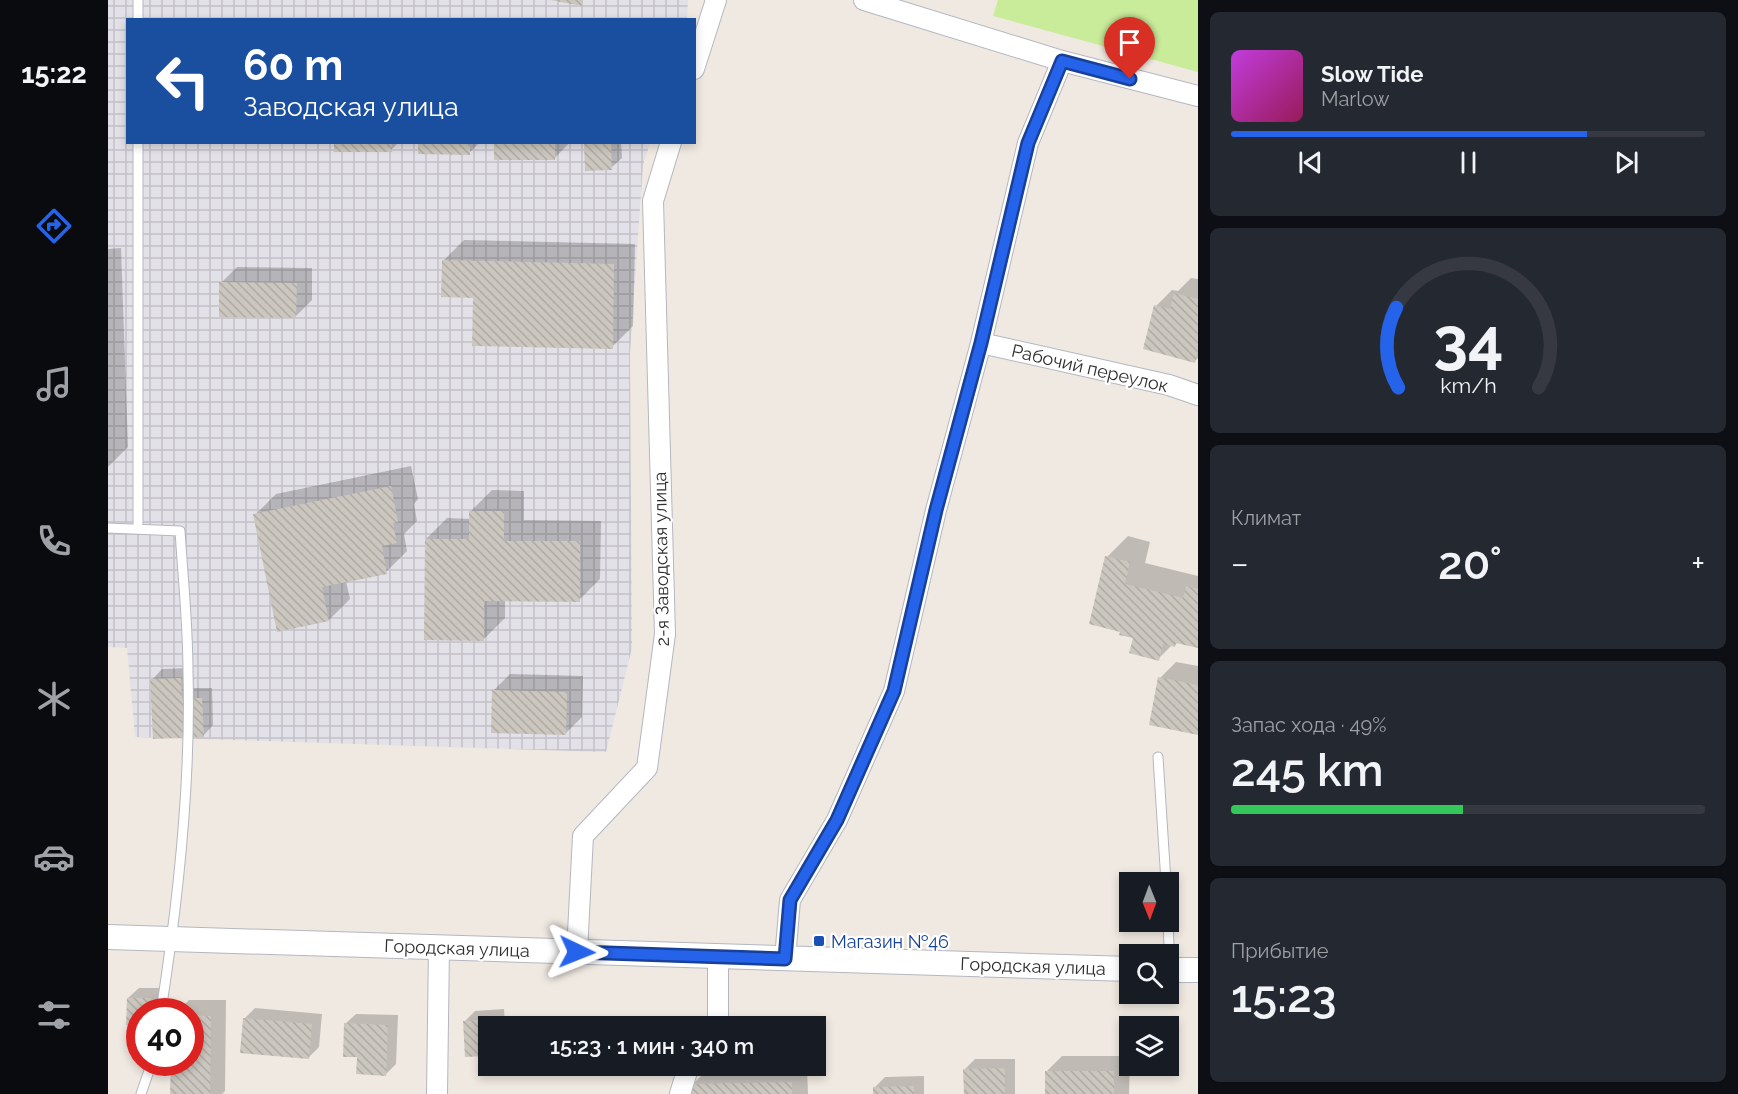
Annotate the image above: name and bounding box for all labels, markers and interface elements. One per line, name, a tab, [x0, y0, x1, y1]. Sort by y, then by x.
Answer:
pin	[1104, 17, 1155, 79]
icon: arrive	[1113, 26, 1146, 59]
text: 60 m	[243, 41, 343, 90]
icon: left	[144, 42, 222, 120]
text: 15:22	[21, 58, 87, 89]
text: Slow Tide	[1321, 61, 1423, 87]
text: Marlow	[1321, 87, 1390, 111]
text: Заводская улица	[243, 91, 459, 122]
icon: previous	[1294, 146, 1327, 179]
icon: pause	[1452, 146, 1485, 179]
icon: next	[1610, 146, 1643, 179]
icon: directions	[33, 205, 75, 247]
text: 34	[1433, 303, 1503, 377]
street label: Рабочий переулок	[1010, 340, 1170, 396]
icon: music	[33, 363, 75, 405]
text: km/h	[1440, 373, 1496, 398]
street label: 2-я Заводская улица	[649, 472, 673, 646]
text: Климат	[1231, 506, 1301, 530]
icon: phone	[33, 520, 75, 562]
text: 20°	[1438, 537, 1502, 590]
text: −	[1231, 544, 1249, 583]
text: +	[1691, 544, 1705, 583]
icon: climate	[33, 678, 75, 720]
text: Запас хода · 49%	[1231, 713, 1387, 737]
text: 245 km	[1231, 744, 1383, 797]
icon: car	[33, 836, 75, 878]
north arrow	[1119, 872, 1179, 932]
map controls	[1119, 872, 1179, 1076]
position arrow	[545, 920, 609, 984]
place label: Магазин №46	[831, 931, 949, 952]
marker: Магазин №46	[812, 934, 826, 948]
street label: Городская улица	[384, 935, 530, 961]
text: Прибытие	[1231, 939, 1328, 963]
button: search	[1119, 944, 1179, 1004]
street label: Городская улица	[960, 953, 1106, 979]
text: 15:23	[1231, 970, 1336, 1023]
icon: filters	[33, 994, 75, 1036]
speed limit sign: 40	[126, 998, 204, 1076]
button: layers	[1119, 1016, 1179, 1076]
text: 15:23 · 1 мин · 340 m	[550, 1033, 754, 1059]

